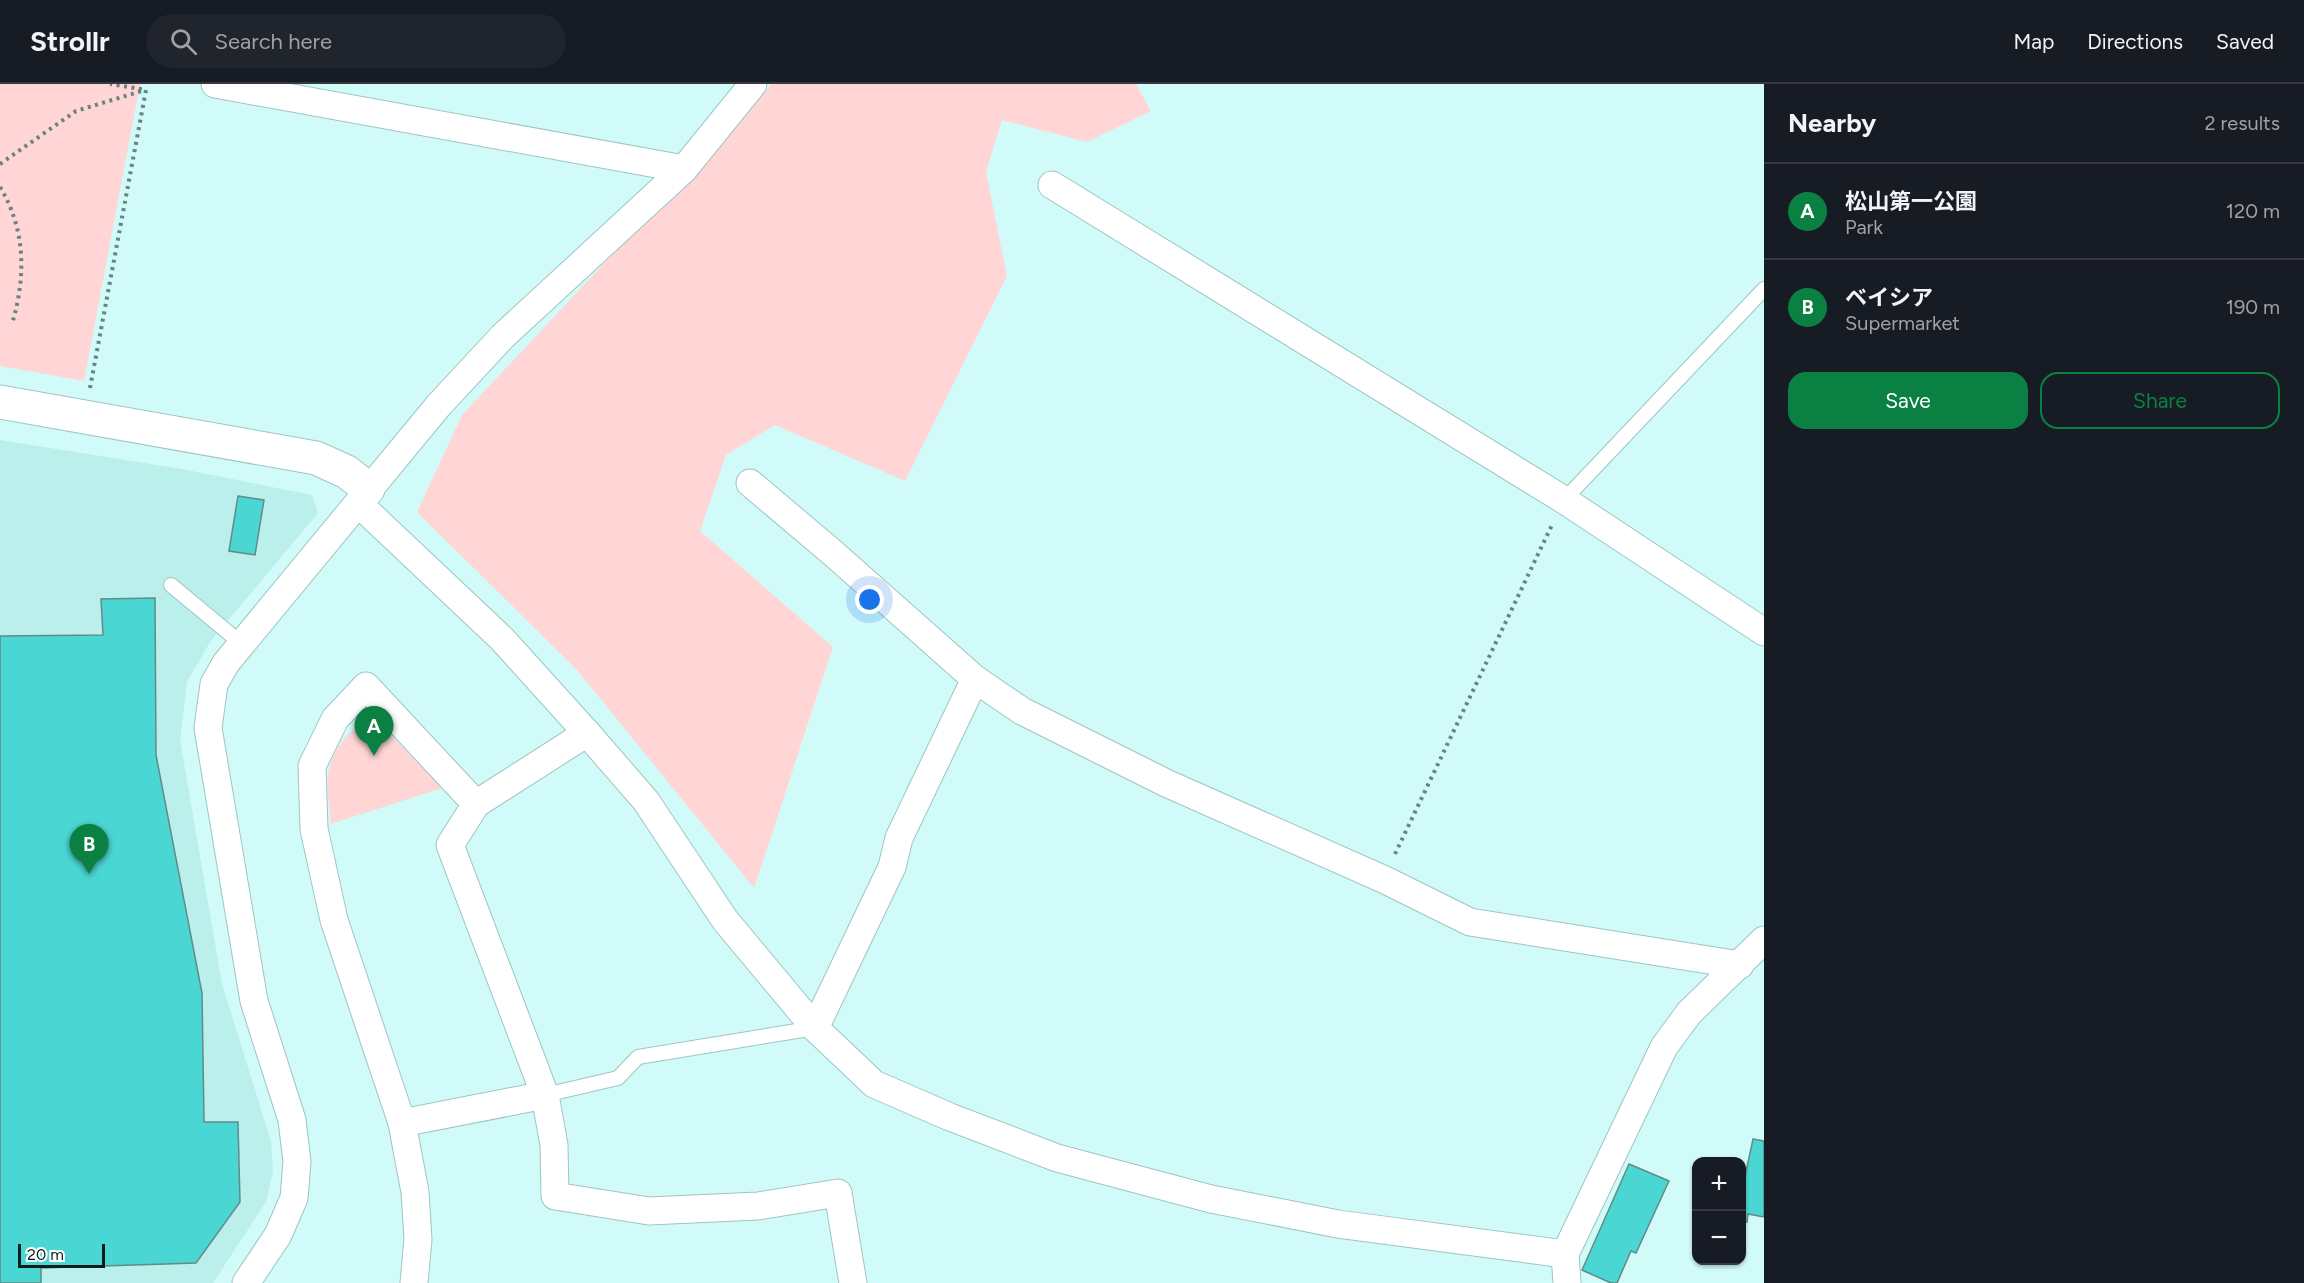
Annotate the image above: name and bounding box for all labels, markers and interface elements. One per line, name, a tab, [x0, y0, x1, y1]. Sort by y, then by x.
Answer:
search box	[146, 14, 566, 68]
text: Strollr	[30, 24, 110, 58]
icon: search	[167, 25, 200, 58]
text: Search here	[215, 28, 332, 55]
text: Map	[2013, 29, 2054, 54]
text: Directions	[2087, 29, 2183, 54]
text: Saved	[2216, 29, 2274, 54]
text: Nearby	[1788, 107, 1876, 139]
text: 2 results	[2204, 111, 2280, 135]
text: 松山第一公園	[1845, 188, 1977, 215]
text: A	[1800, 199, 1815, 223]
text: 120 m	[2226, 199, 2280, 223]
text: Park	[1845, 215, 1883, 239]
text: ベイシア	[1845, 284, 1933, 311]
text: B	[1801, 295, 1814, 319]
text: 190 m	[2226, 295, 2280, 319]
text: Supermarket	[1845, 311, 1960, 335]
button: Save	[1788, 372, 2028, 429]
button: Share	[2040, 372, 2280, 429]
your location	[855, 585, 884, 614]
pin: A	[354, 706, 394, 756]
pin: B	[70, 824, 109, 874]
map controls	[1692, 1157, 1746, 1265]
button: +	[1692, 1157, 1746, 1211]
button: −	[1692, 1211, 1746, 1265]
scale bar	[18, 1241, 105, 1268]
text: 20 m	[27, 1245, 64, 1264]

